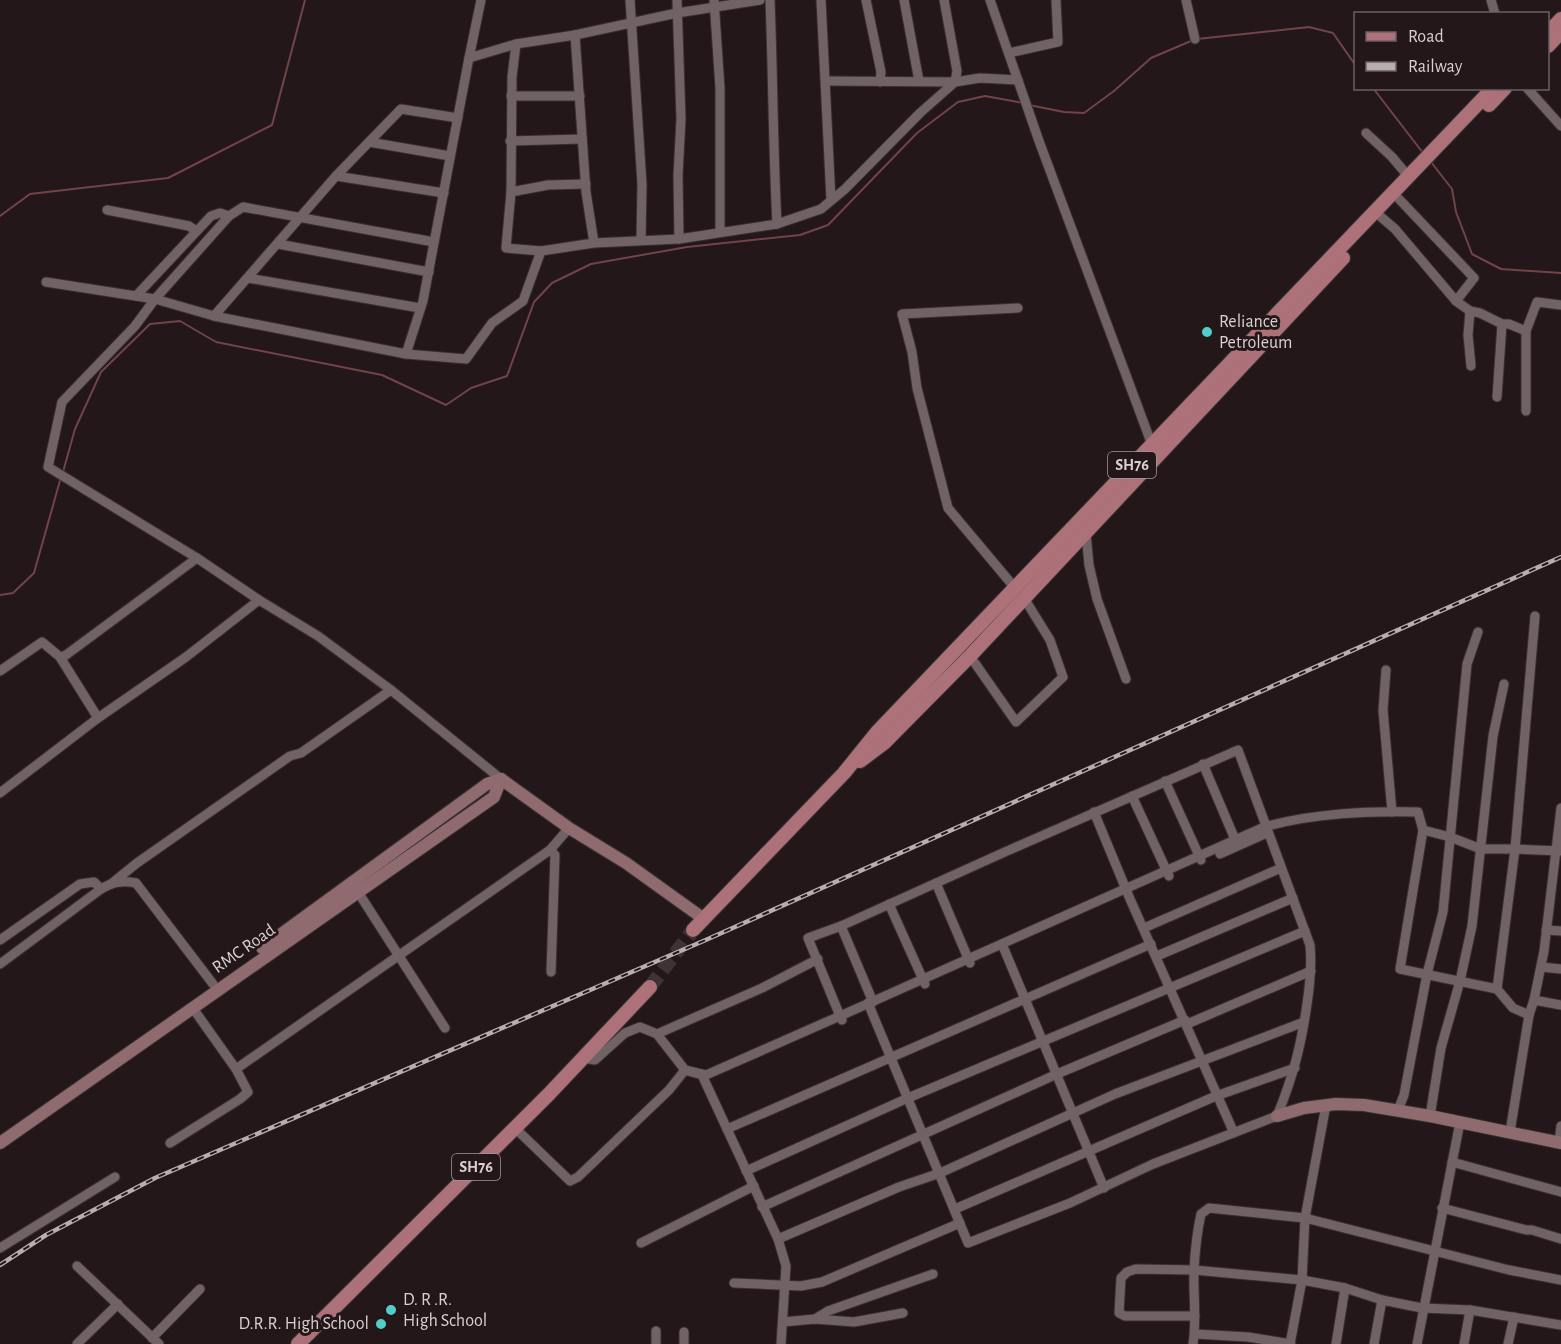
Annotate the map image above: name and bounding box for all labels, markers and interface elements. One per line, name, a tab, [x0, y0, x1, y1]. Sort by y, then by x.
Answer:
legend	[1354, 12, 1549, 90]
text: Road	[1408, 28, 1444, 46]
text: Railway	[1408, 58, 1463, 76]
place label: Reliance Petroleum	[1219, 313, 1292, 352]
marker: Reliance Petroleum	[1200, 325, 1214, 339]
road number: SH76	[1108, 452, 1156, 478]
street label: RMC Road	[209, 921, 279, 977]
road number: SH76	[452, 1154, 500, 1180]
place label: D. R .R. High School	[403, 1291, 487, 1330]
marker: D. R .R. High School	[384, 1303, 398, 1317]
place label: D.R.R. High School	[239, 1315, 369, 1333]
marker: D.R.R. High School	[374, 1317, 388, 1331]

